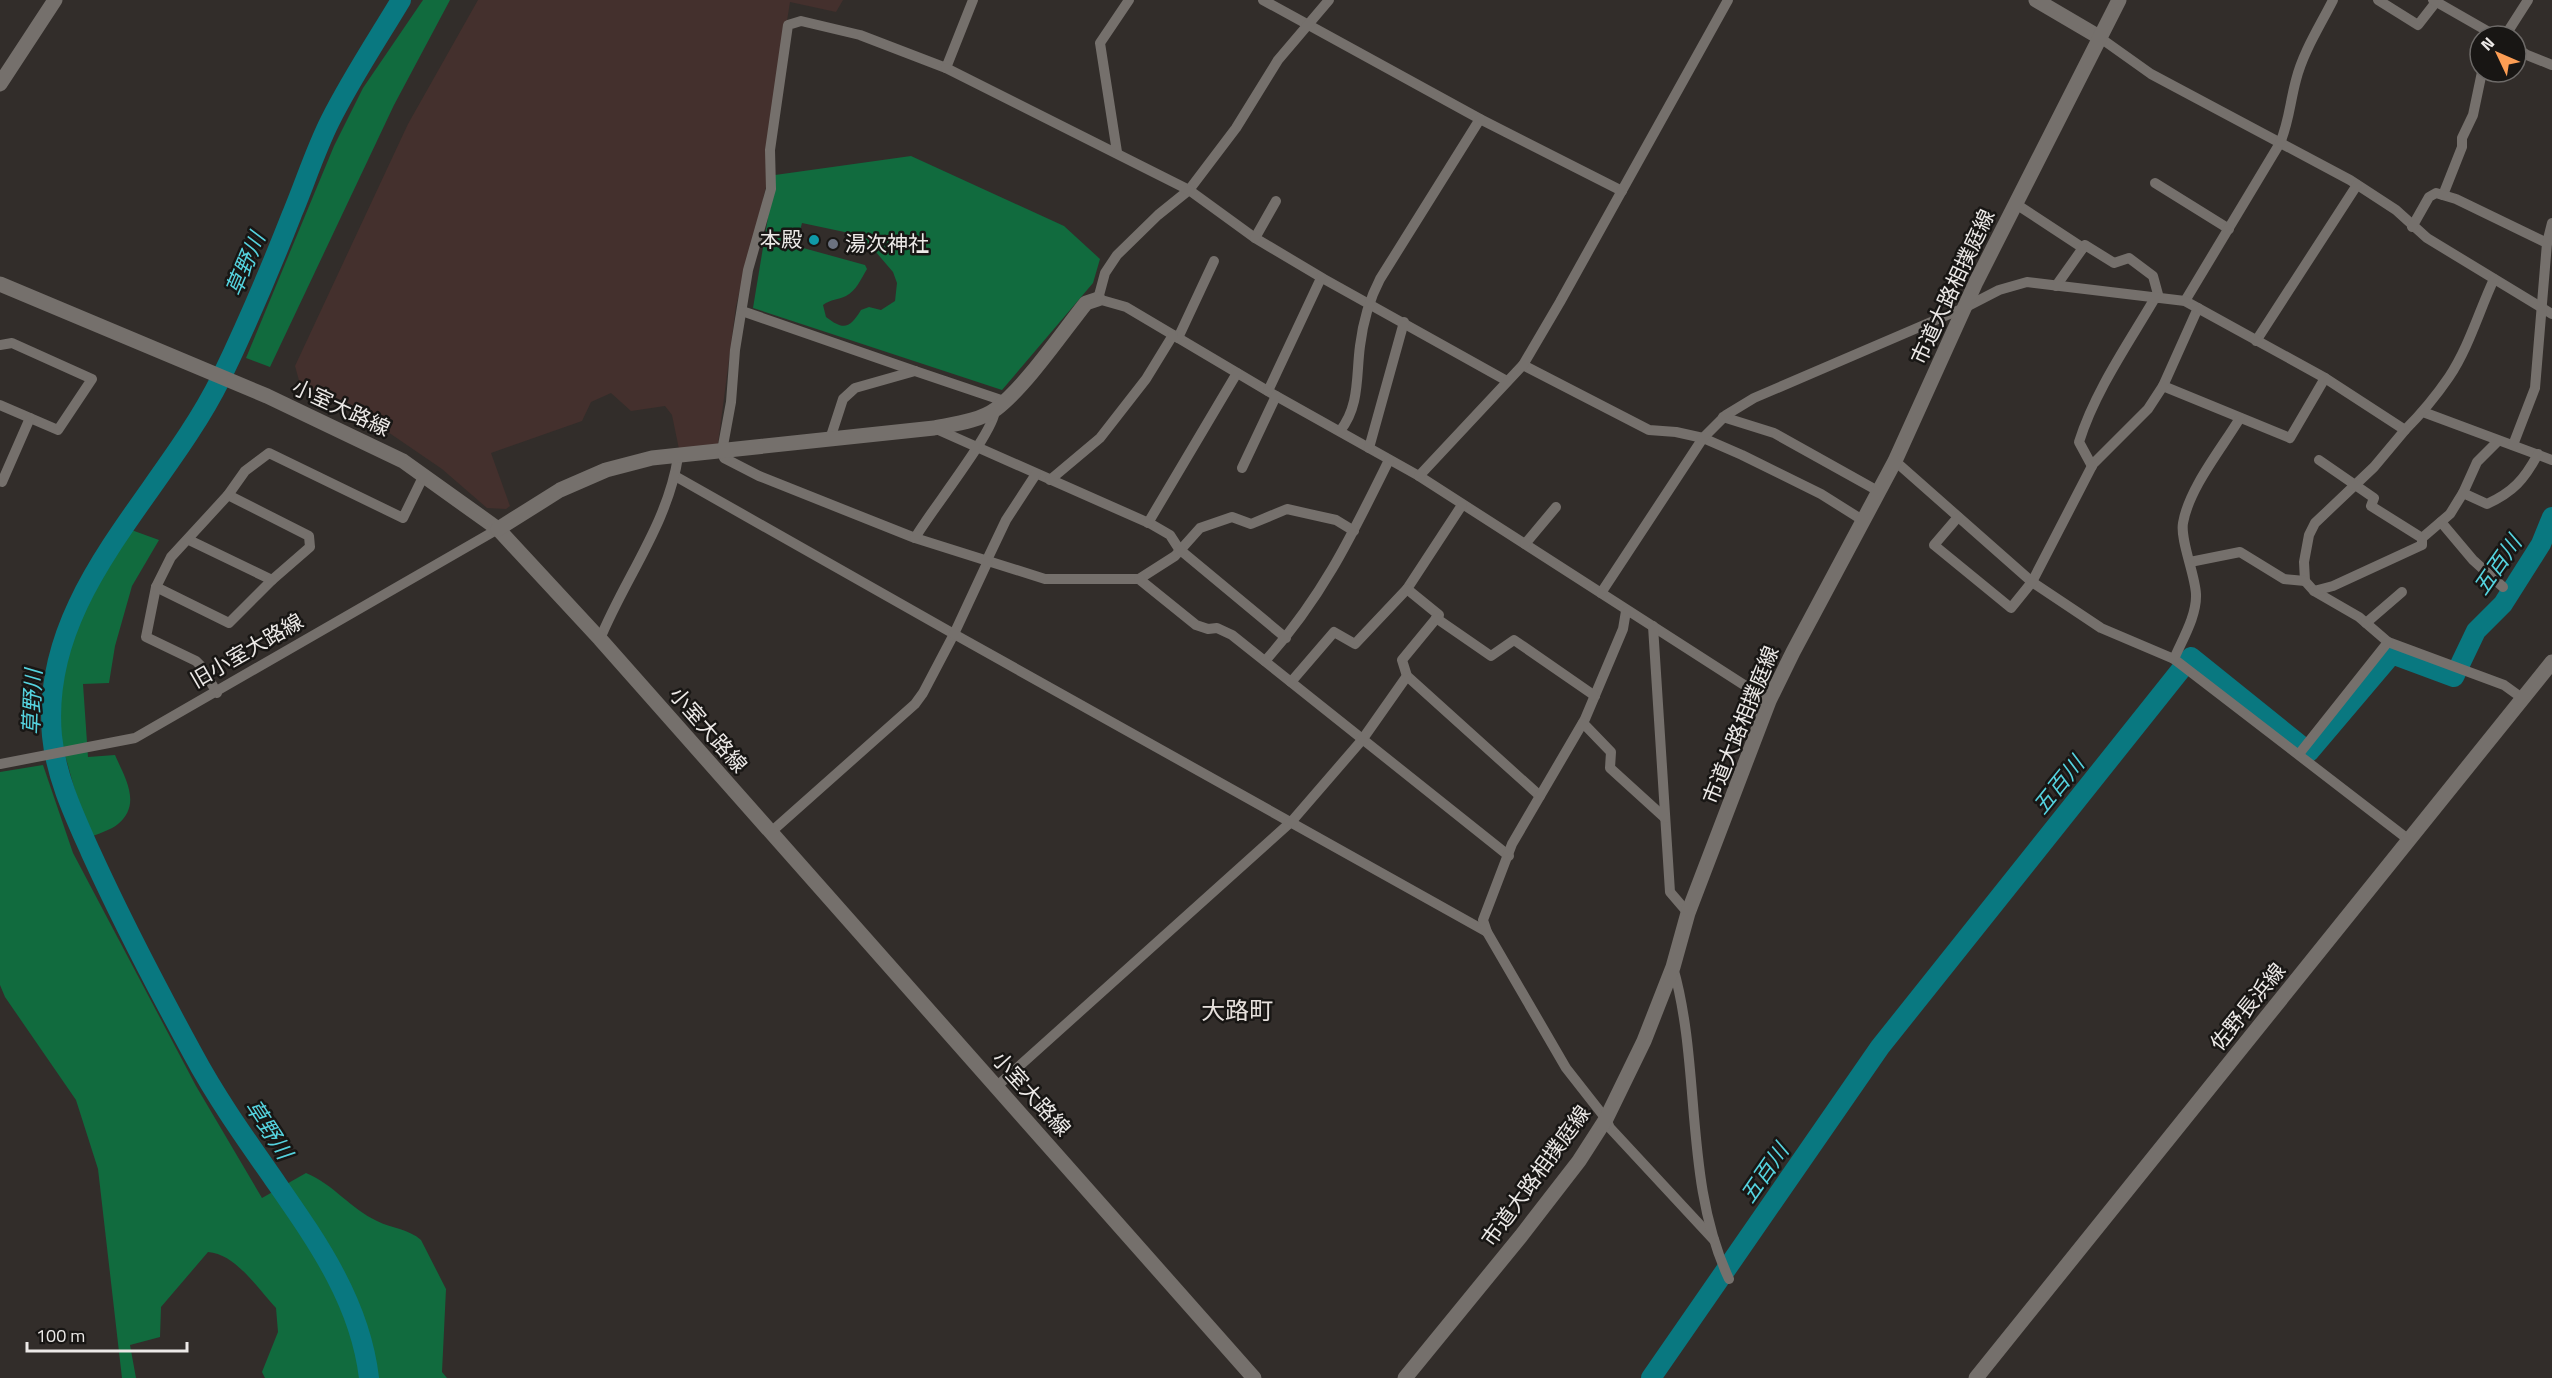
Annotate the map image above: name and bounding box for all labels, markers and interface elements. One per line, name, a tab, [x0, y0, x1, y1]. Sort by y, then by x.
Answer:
north arrow	[2468, 24, 2528, 84]
text: N	[2475, 31, 2500, 56]
street label: 市道大路相撲庭線	[1902, 204, 2002, 369]
place label: 本殿	[760, 223, 802, 255]
water label: 草野川	[216, 225, 274, 301]
place label: 湯次神社	[845, 227, 929, 259]
marker: 本殿	[807, 233, 821, 247]
marker: 湯次神社	[826, 237, 840, 251]
street label: 小室大路線	[287, 370, 396, 444]
water label: 五百川	[2464, 527, 2531, 602]
street label: 旧小室大路線	[184, 605, 309, 695]
street label: 市道大路相撲庭線	[1694, 641, 1786, 809]
water label: 草野川	[14, 666, 50, 736]
street label: 小室大路線	[662, 679, 755, 779]
water label: 五百川	[2024, 747, 2093, 821]
street label: 佐野長浜線	[2202, 956, 2293, 1057]
district label: 大路町	[1201, 992, 1273, 1028]
street label: 小室大路線	[985, 1044, 1079, 1143]
water label: 草野川	[237, 1092, 302, 1168]
street label: 市道大路相撲庭線	[1473, 1098, 1598, 1253]
water label: 五百川	[1731, 1135, 1798, 1210]
scale bar	[27, 1315, 188, 1353]
text: 100 m	[36, 1322, 85, 1349]

